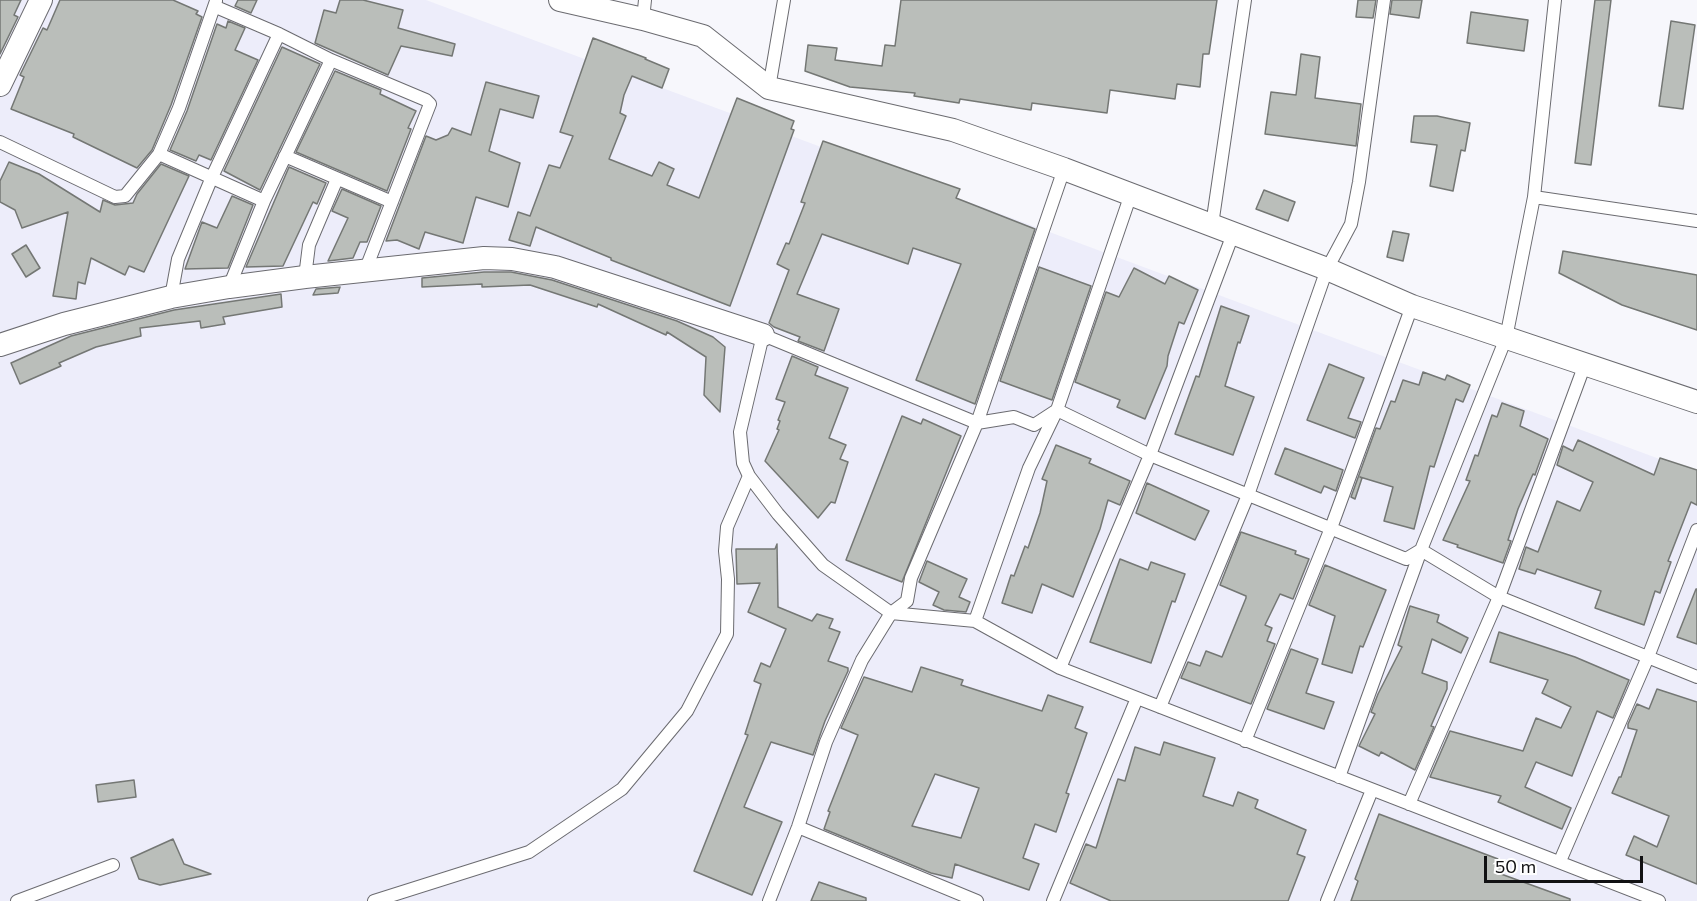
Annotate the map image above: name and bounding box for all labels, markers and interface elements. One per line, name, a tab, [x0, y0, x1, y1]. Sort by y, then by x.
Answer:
scale bar	[1487, 844, 1646, 882]
text: 50 m	[1495, 855, 1536, 877]

